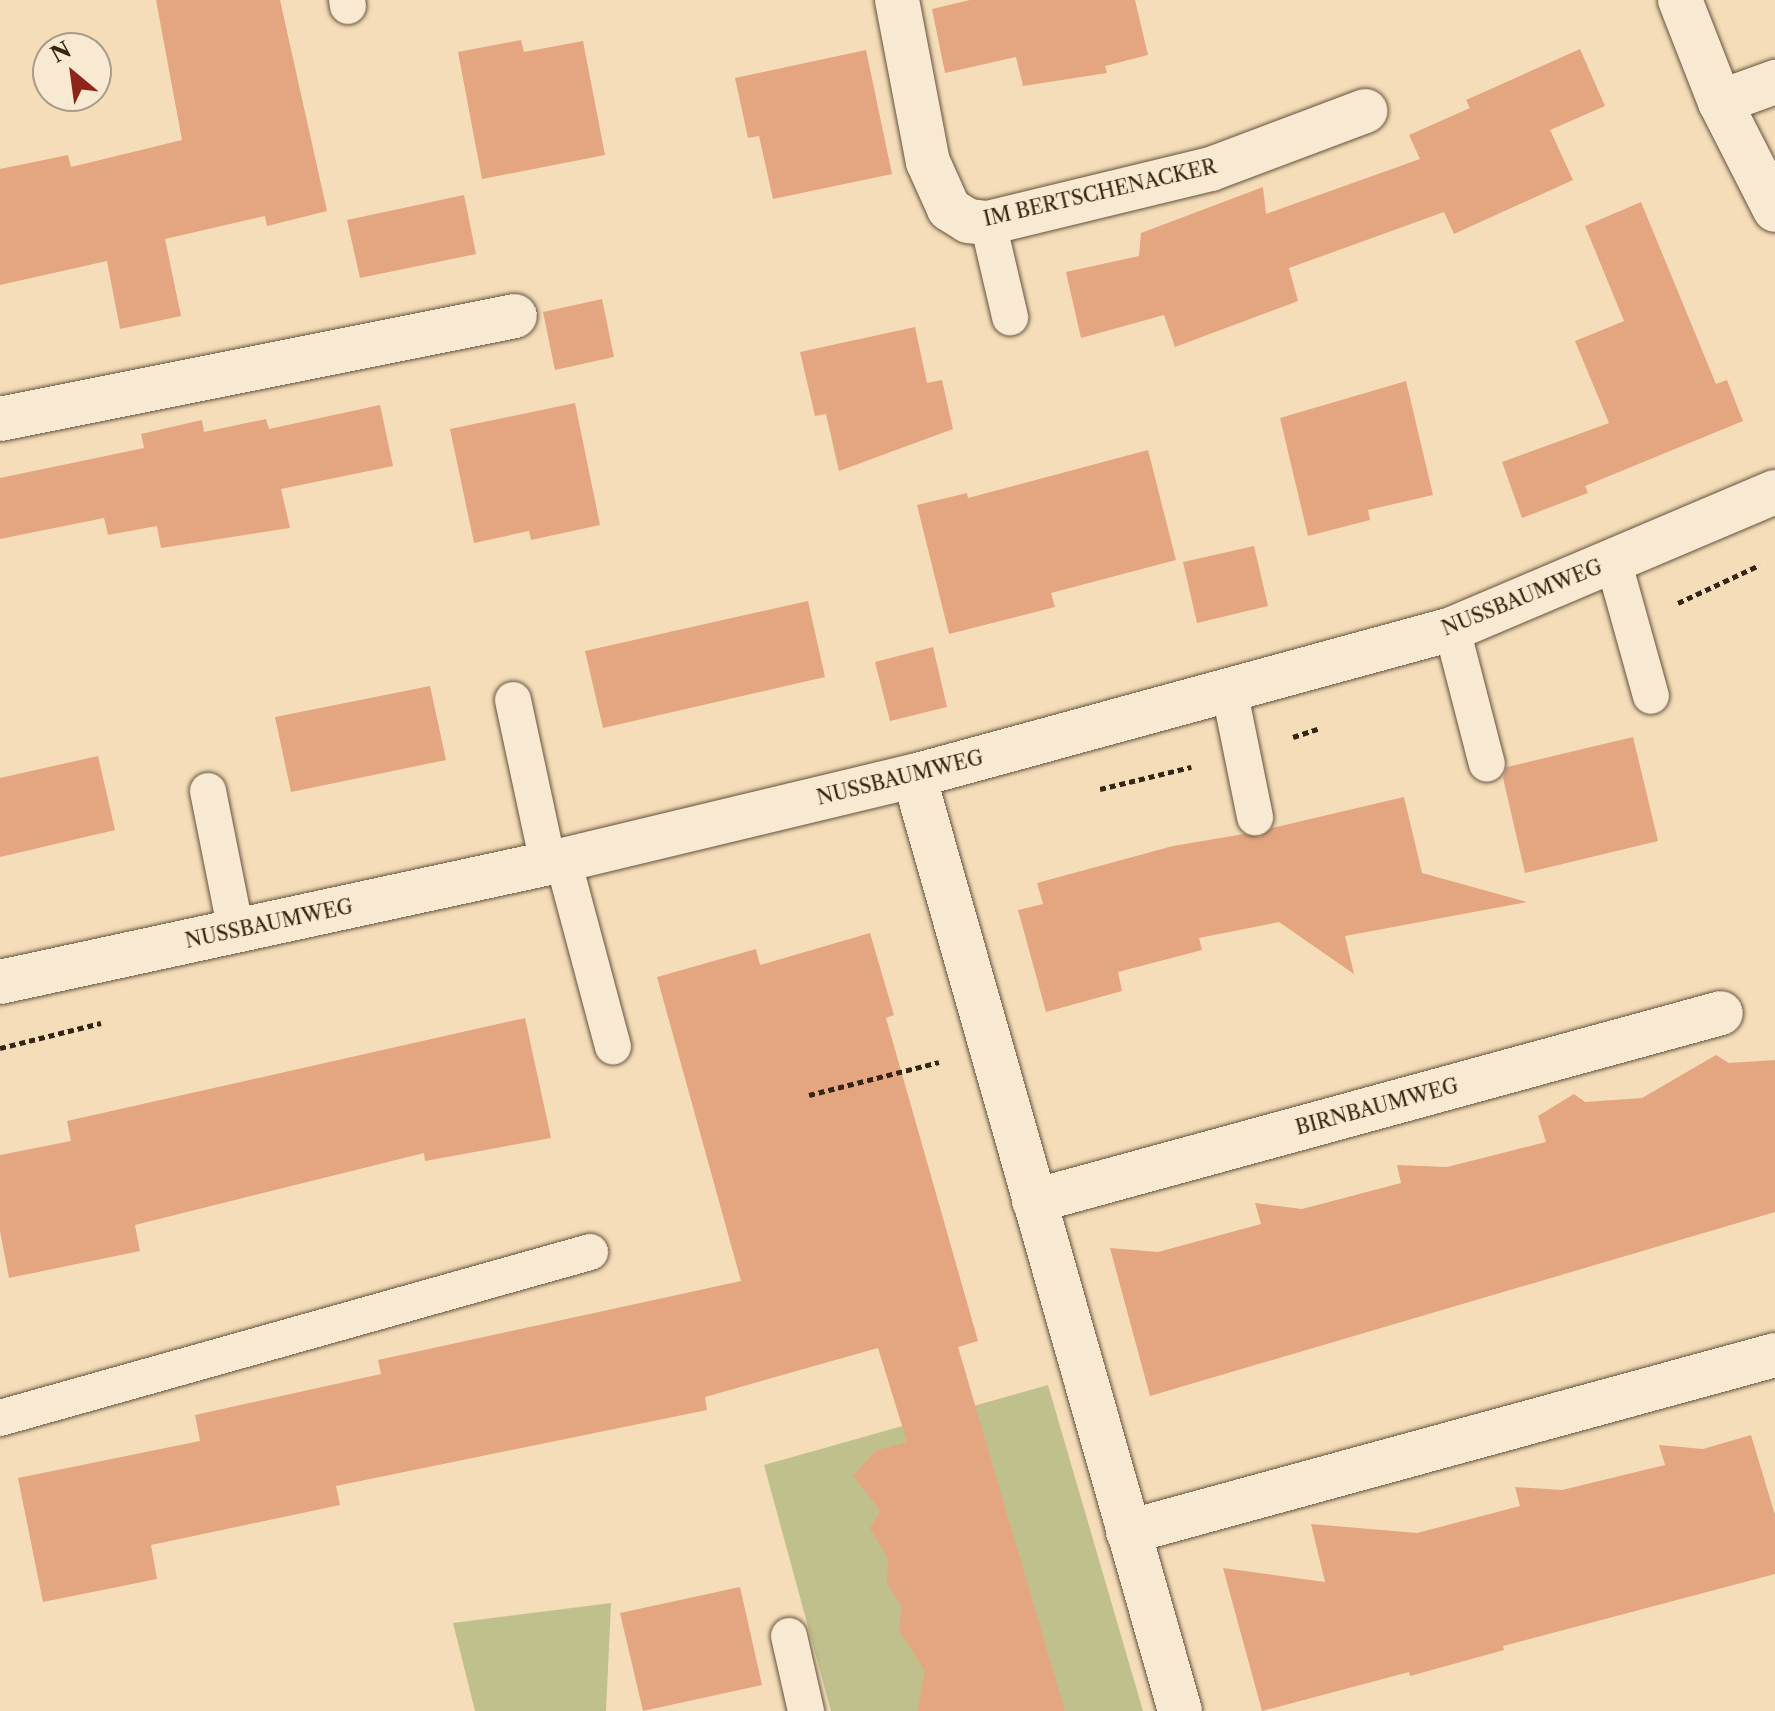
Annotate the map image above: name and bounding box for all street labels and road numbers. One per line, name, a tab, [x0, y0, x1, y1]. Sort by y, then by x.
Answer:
street label: IM BERTSCHENACKER	[981, 155, 1219, 231]
street label: NUSSBAUMWEG	[1438, 555, 1606, 641]
street label: NUSSBAUMWEG	[814, 746, 986, 810]
street label: NUSSBAUMWEG	[183, 895, 355, 953]
street label: BIRNBAUMWEG	[1293, 1074, 1461, 1140]

